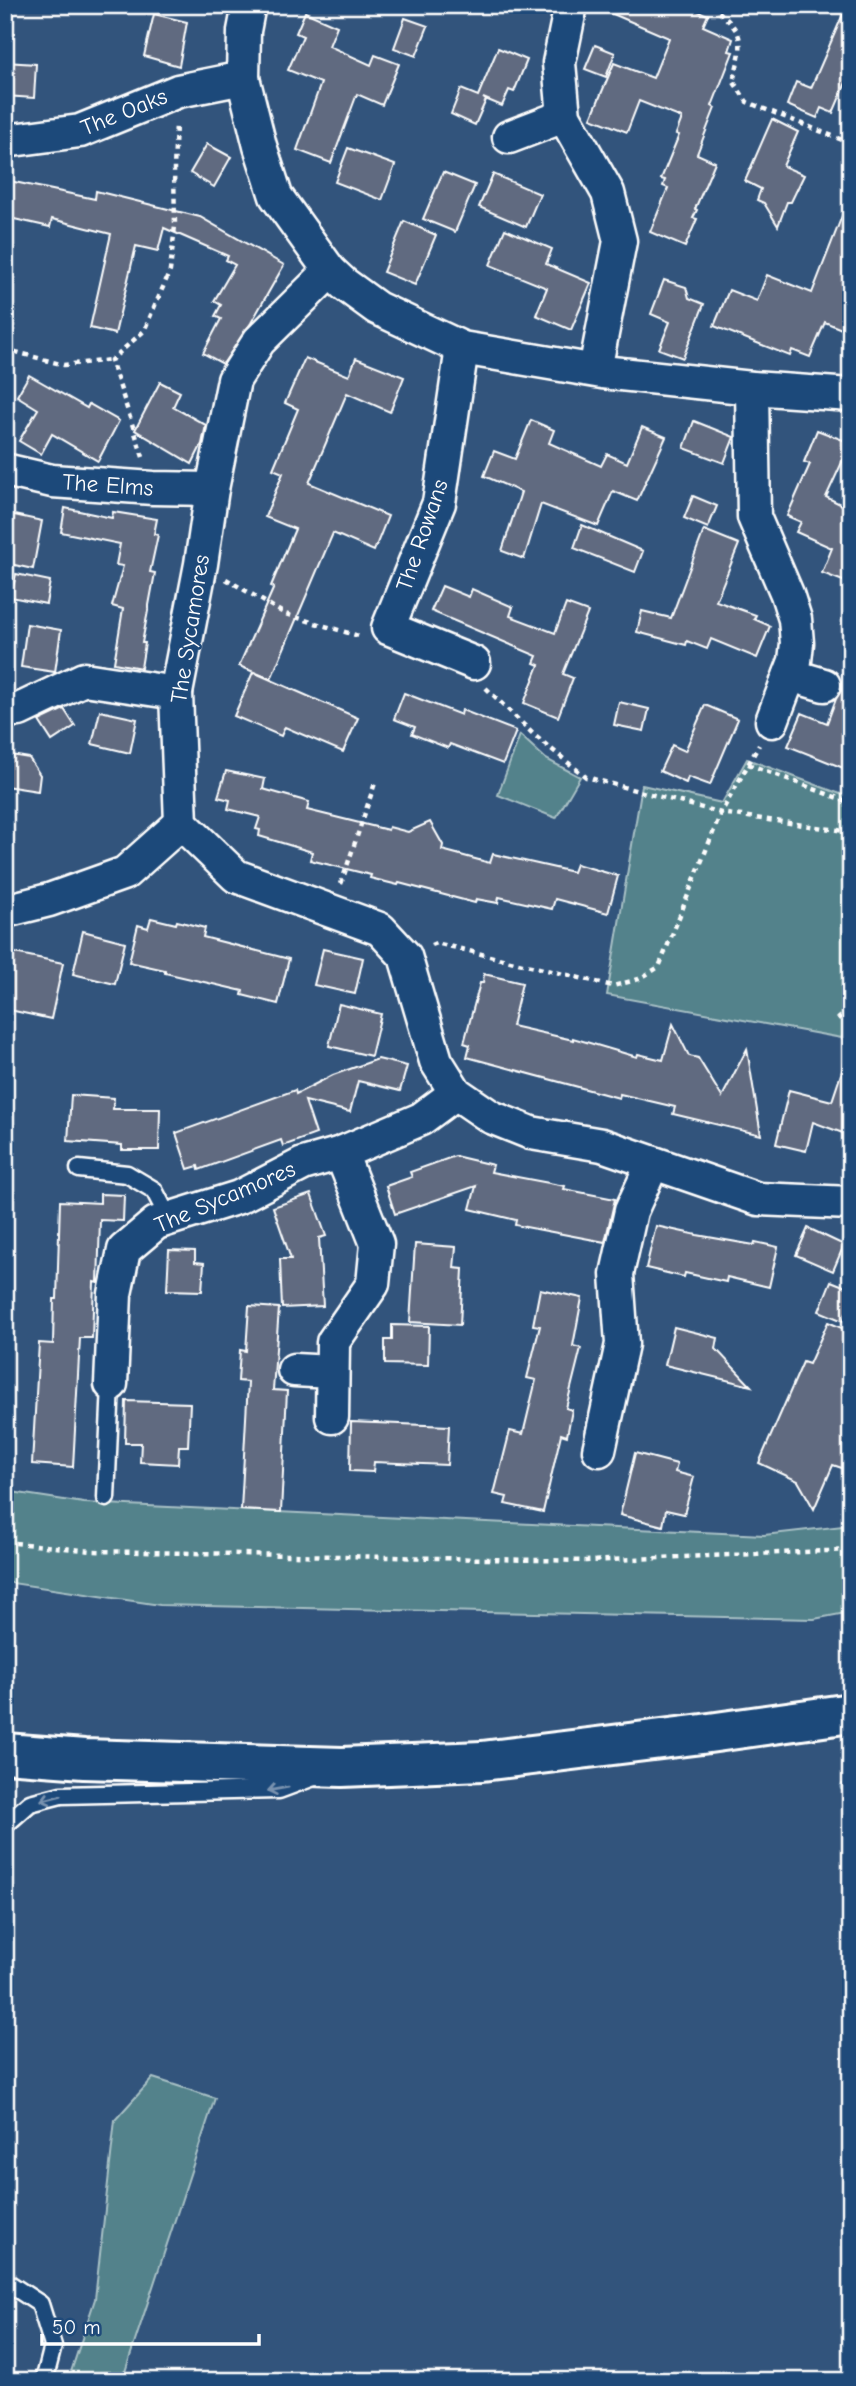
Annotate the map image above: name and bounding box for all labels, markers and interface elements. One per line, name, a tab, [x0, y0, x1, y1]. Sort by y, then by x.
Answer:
street label: The Oaks	[77, 82, 171, 142]
street label: The Elms	[62, 468, 154, 502]
street label: The Rowans	[390, 476, 454, 594]
street label: The Sycamores	[165, 553, 215, 705]
street label: The Sycamores	[151, 1155, 299, 1239]
one-way arrow	[267, 1782, 290, 1796]
one-way arrow	[40, 1792, 63, 1805]
scale bar	[42, 2302, 259, 2346]
text: 50 m	[52, 2315, 101, 2339]

